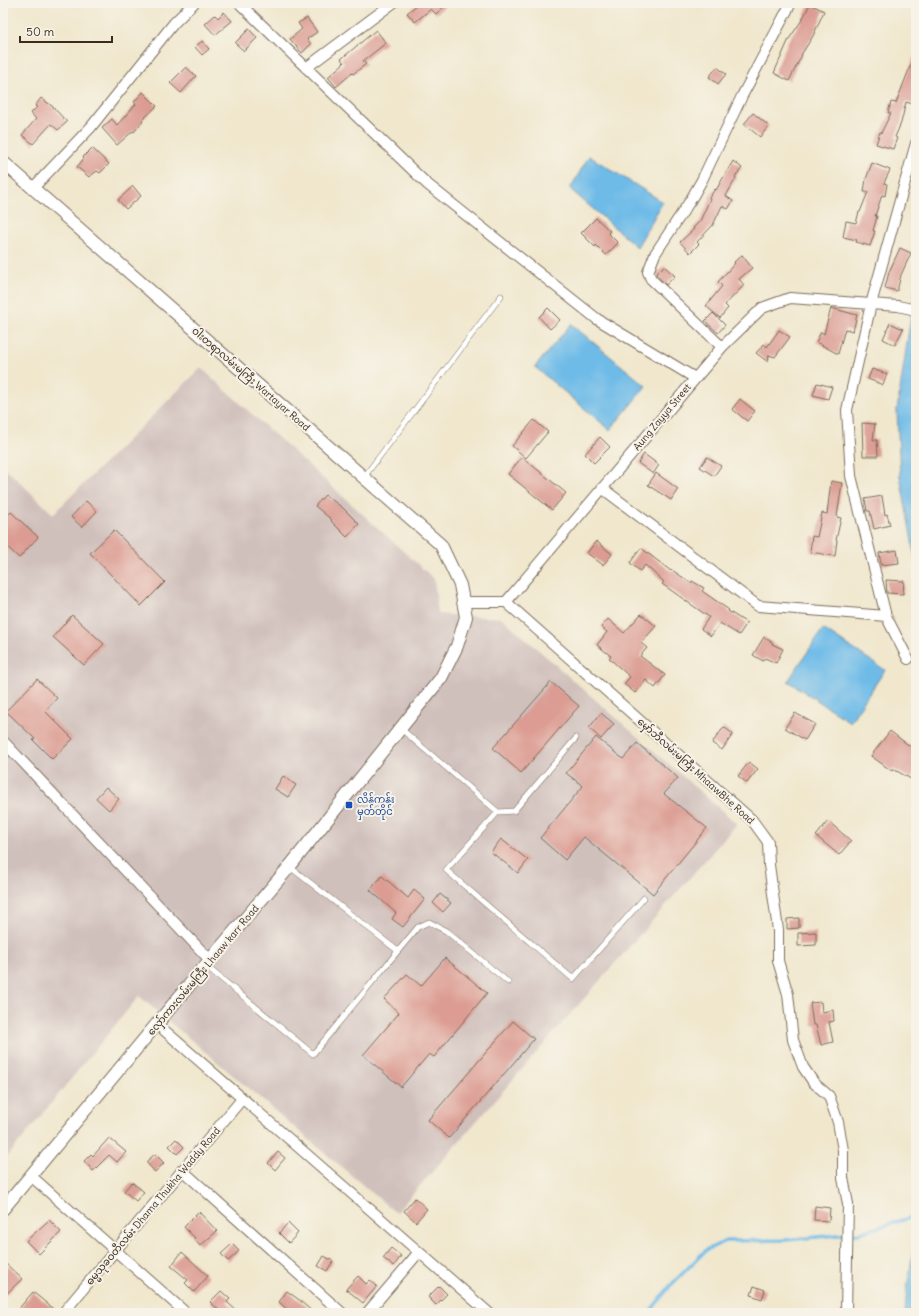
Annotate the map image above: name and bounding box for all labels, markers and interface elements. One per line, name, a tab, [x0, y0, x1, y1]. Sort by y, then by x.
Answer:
scale bar	[20, 18, 112, 44]
text: 50 m	[26, 24, 55, 39]
street label: ဝါးတရာလမ်းမကြီး Wartayar Road	[188, 323, 313, 435]
street label: Aung Zayya Street	[630, 380, 694, 453]
street label: မှော်ဘီလမ်းမကြီး MhaawBhe Road	[634, 714, 758, 829]
place label: လိန်ကုန်း မှတ်တိုင်	[357, 792, 394, 820]
marker: လိန်ကုန်း မှတ်တိုင်	[344, 800, 354, 810]
street label: လှော်ကားလမ်းမကြီး Lhaaw karr Road	[144, 901, 263, 1039]
street label: ဓမ္မသုခဝတီလမ်း Dhama Thukha Waddy Road	[82, 1124, 225, 1289]

